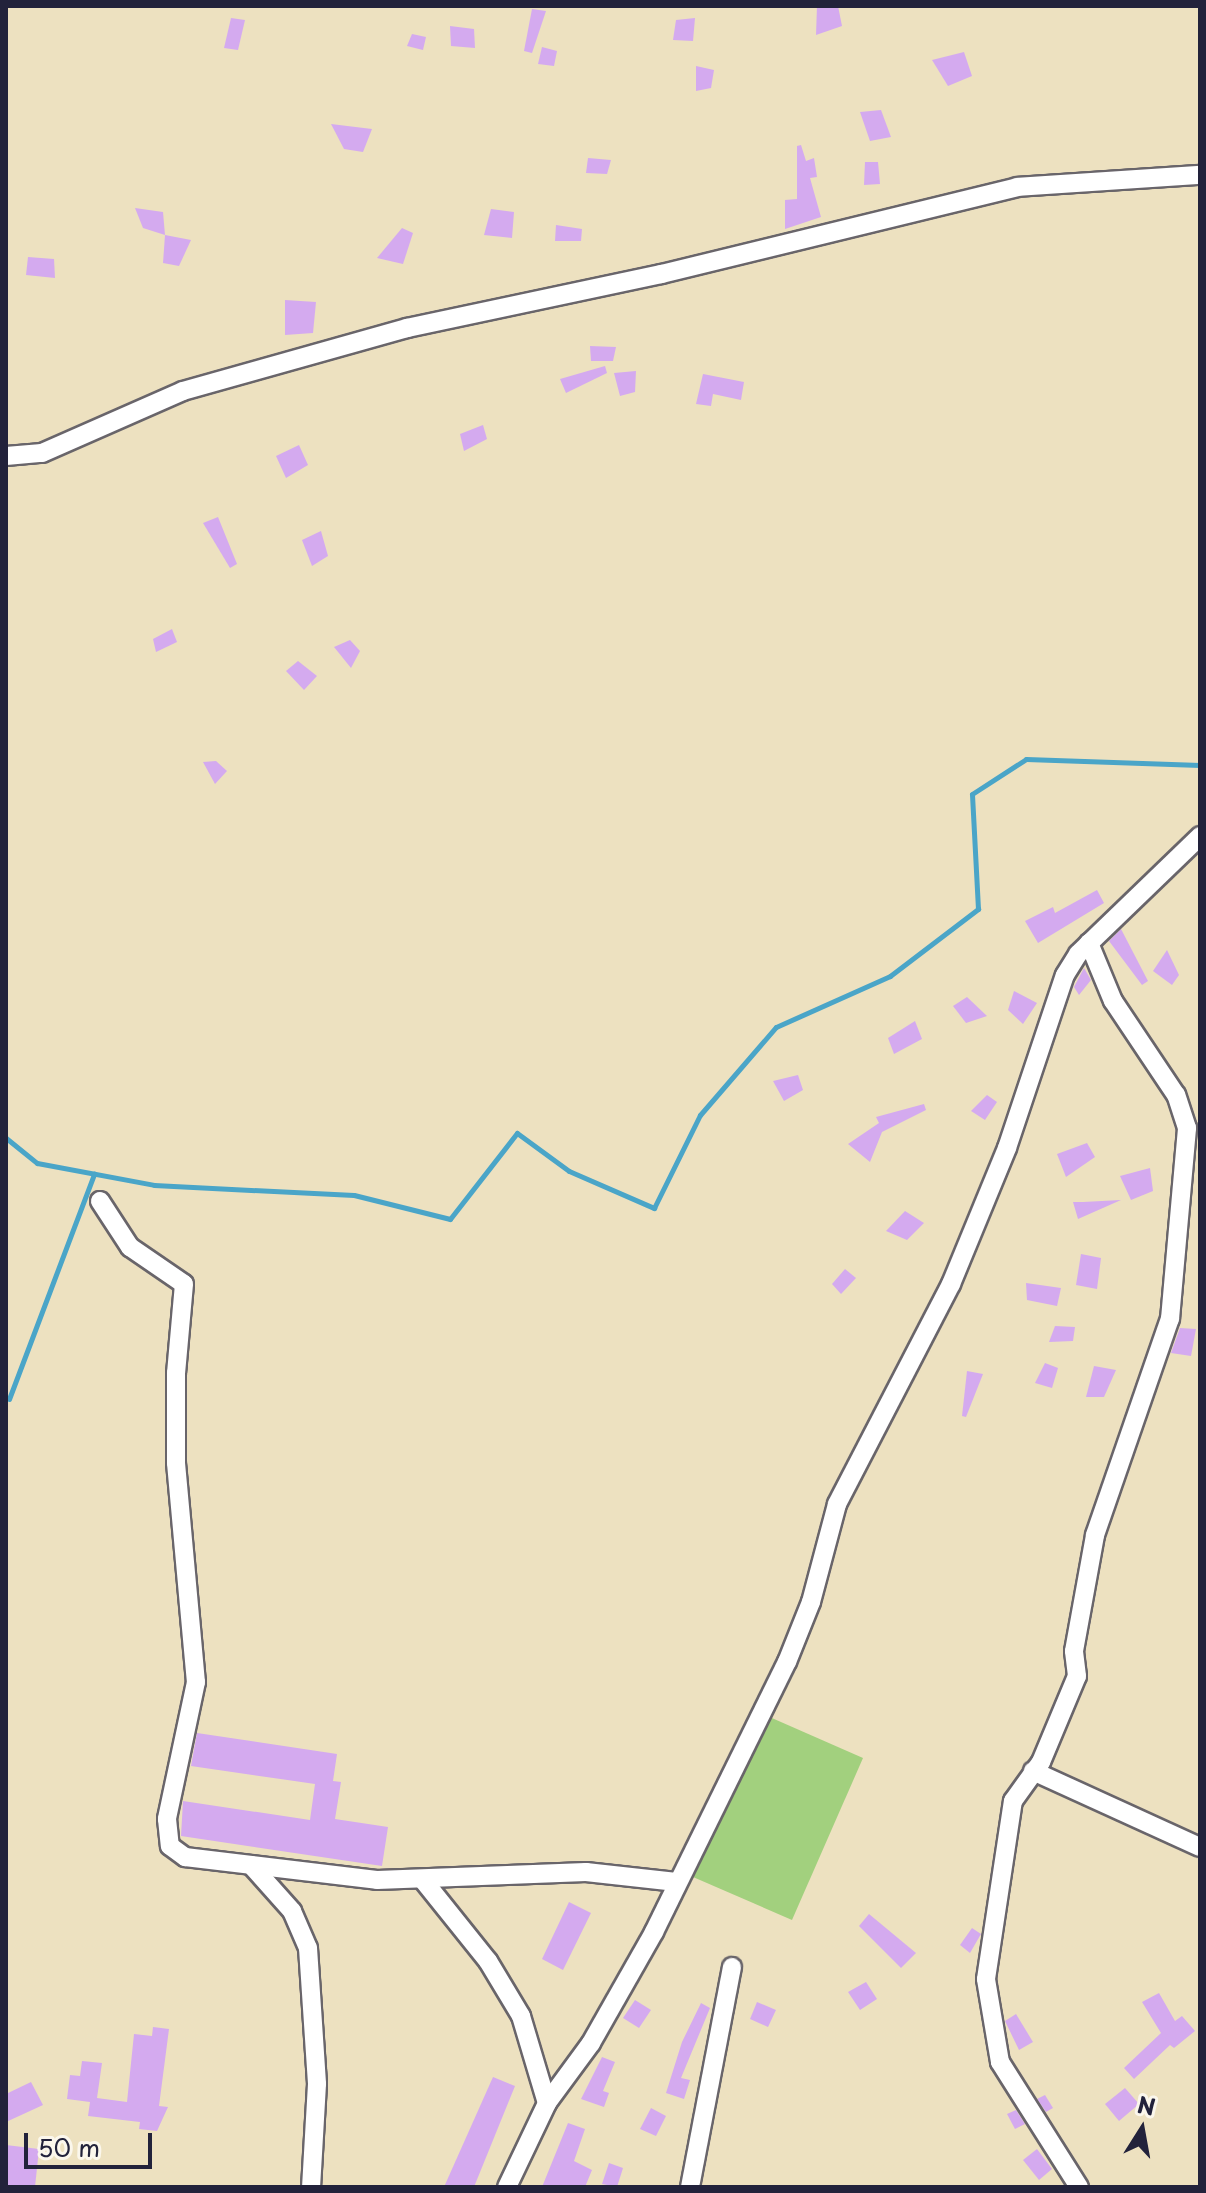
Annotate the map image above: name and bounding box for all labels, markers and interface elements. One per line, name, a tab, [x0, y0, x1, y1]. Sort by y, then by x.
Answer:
text: N	[1135, 2087, 1158, 2123]
north arrow	[1102, 2089, 1182, 2169]
scale bar	[28, 2117, 156, 2167]
text: 50 m	[38, 2129, 100, 2165]

